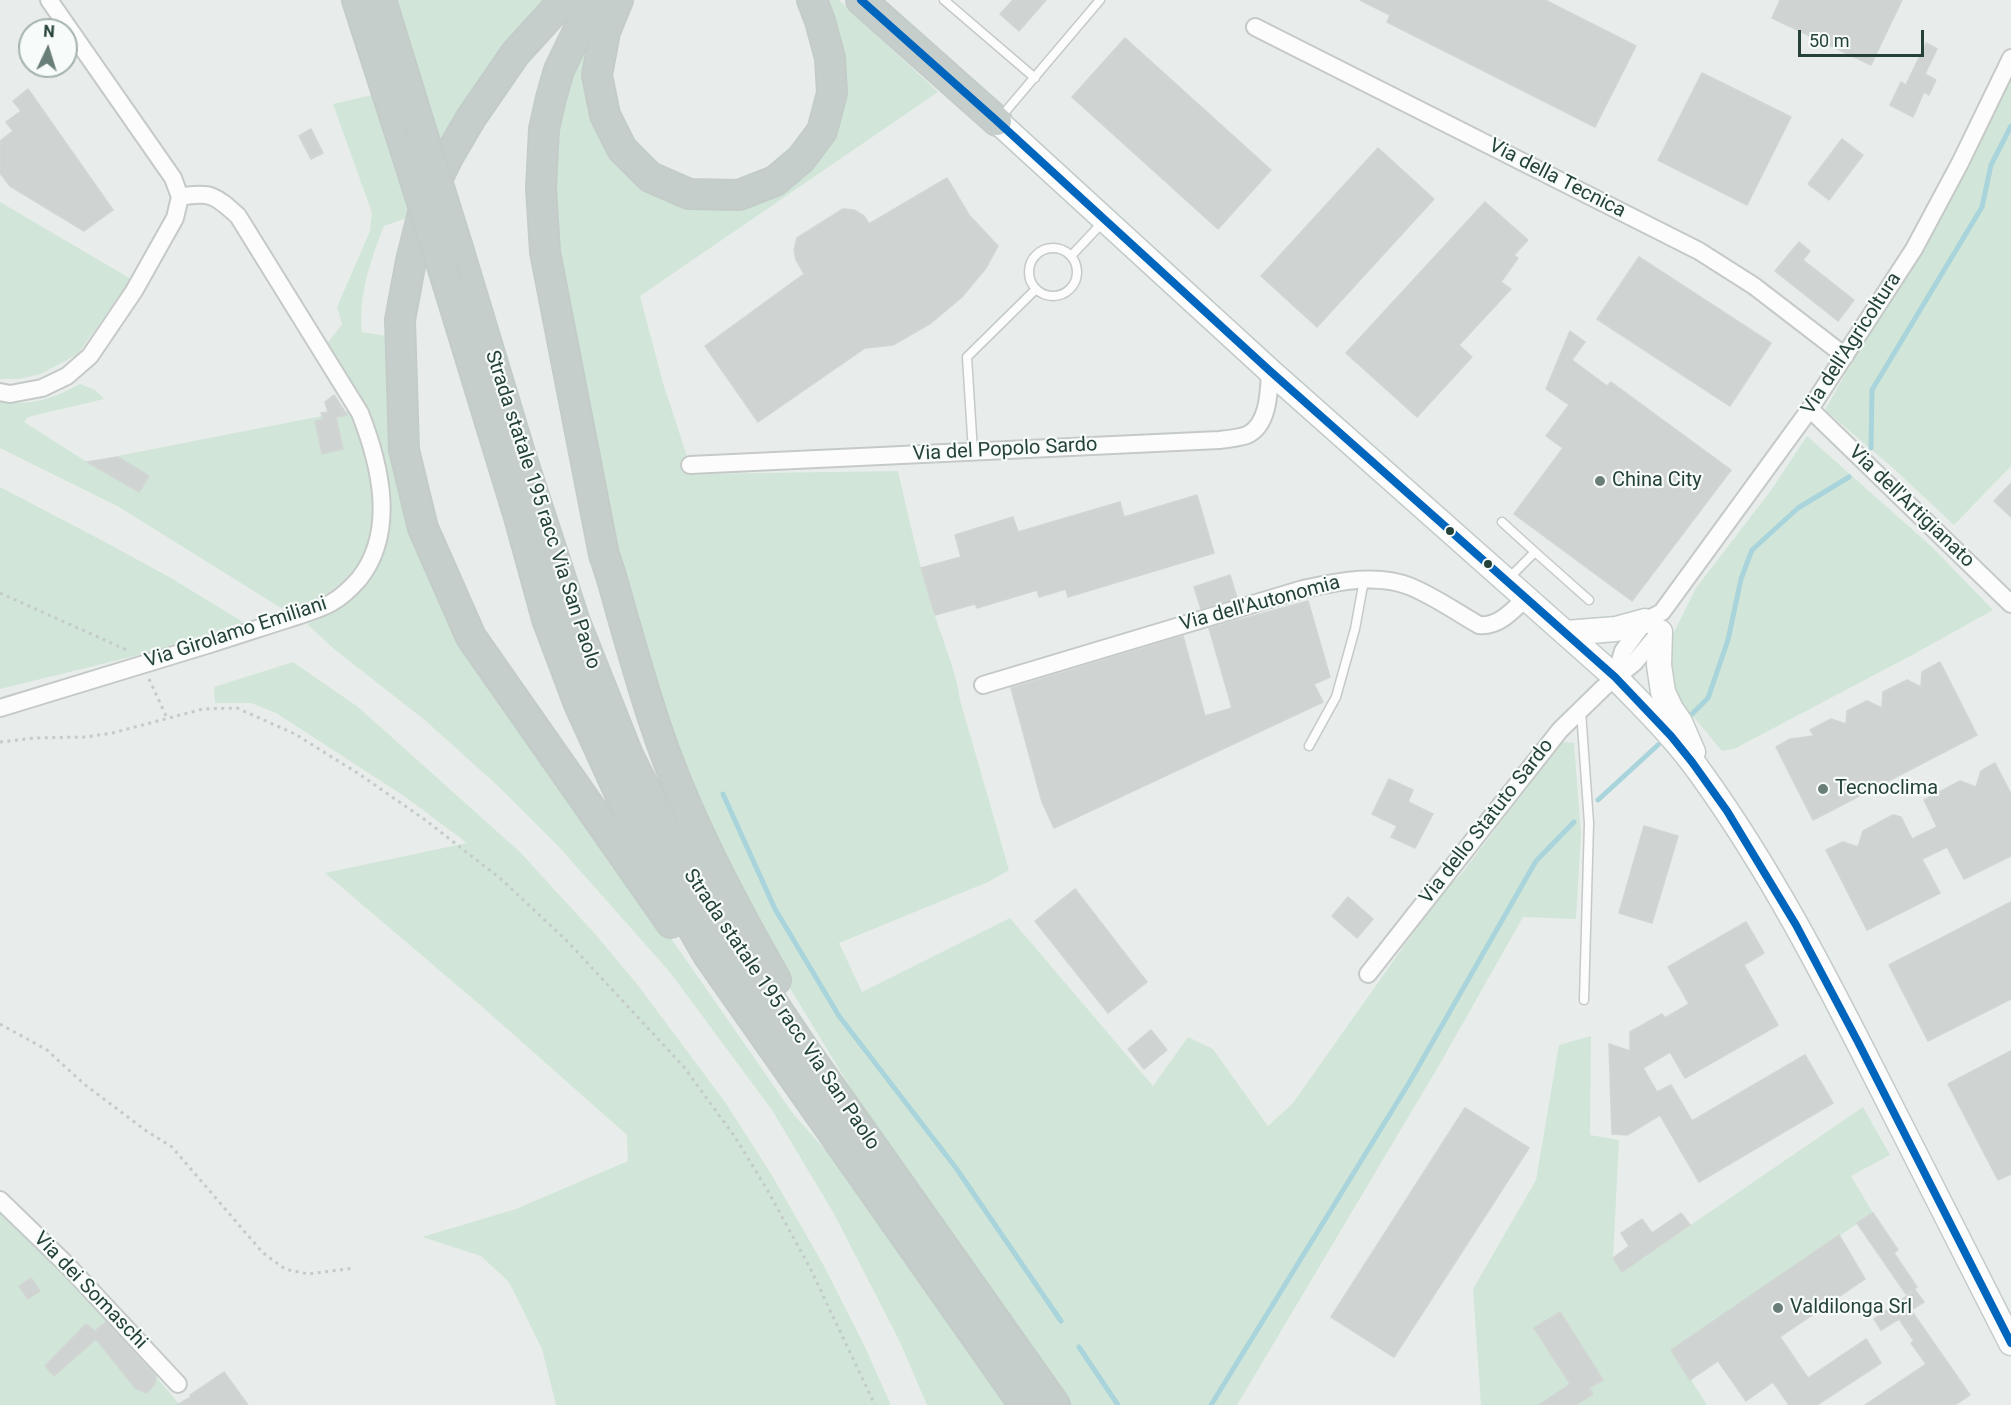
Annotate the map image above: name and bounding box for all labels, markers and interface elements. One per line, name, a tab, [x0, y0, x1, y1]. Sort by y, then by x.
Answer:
north arrow	[18, 18, 78, 78]
scale bar	[1801, 18, 1927, 56]
text: N	[43, 22, 55, 41]
text: 50 m	[1809, 30, 1849, 51]
street label: Via della Tecnica	[1485, 134, 1629, 224]
street label: Via dell'Agricoltura	[1797, 268, 1907, 420]
street label: Strada statale 195 racc Via San Paolo	[479, 348, 605, 672]
street label: Via del Popolo Sardo	[912, 433, 1098, 467]
street label: Via dell'Artigianato	[1843, 441, 1979, 573]
place label: China City	[1612, 469, 1702, 493]
marker: China City	[1593, 474, 1607, 488]
unlabelled marker	[1444, 525, 1456, 537]
unlabelled marker	[1482, 558, 1494, 570]
street label: Via dell'Autonomia	[1177, 571, 1343, 637]
street label: Via Girolamo Emiliani	[142, 592, 330, 674]
street label: Via dello Statuto Sardo	[1415, 735, 1559, 909]
place label: Tecnoclima	[1835, 777, 1938, 801]
marker: Tecnoclima	[1816, 782, 1830, 796]
street label: Strada statale 195 racc Via San Paolo	[678, 865, 884, 1155]
street label: Via dei Somaschi	[28, 1227, 152, 1355]
place label: Valdilonga Srl	[1790, 1296, 1912, 1320]
marker: Valdilonga Srl	[1771, 1301, 1785, 1315]

